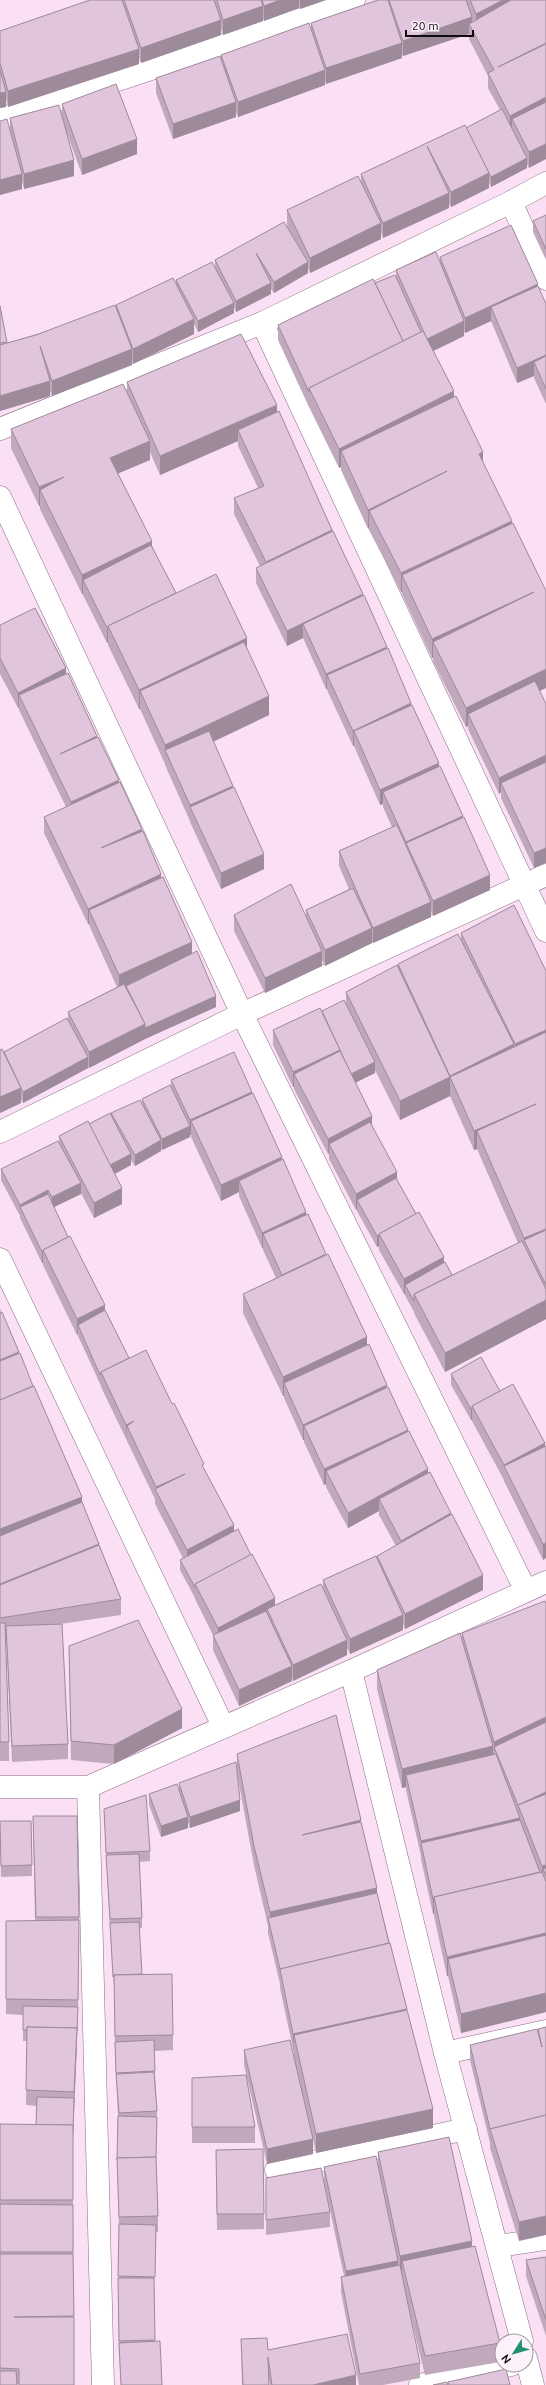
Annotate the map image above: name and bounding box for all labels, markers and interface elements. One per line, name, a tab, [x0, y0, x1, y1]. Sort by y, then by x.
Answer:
scale bar	[406, 12, 473, 38]
text: 20 m	[412, 19, 439, 32]
north arrow	[494, 2333, 534, 2373]
text: N	[499, 2352, 513, 2366]

